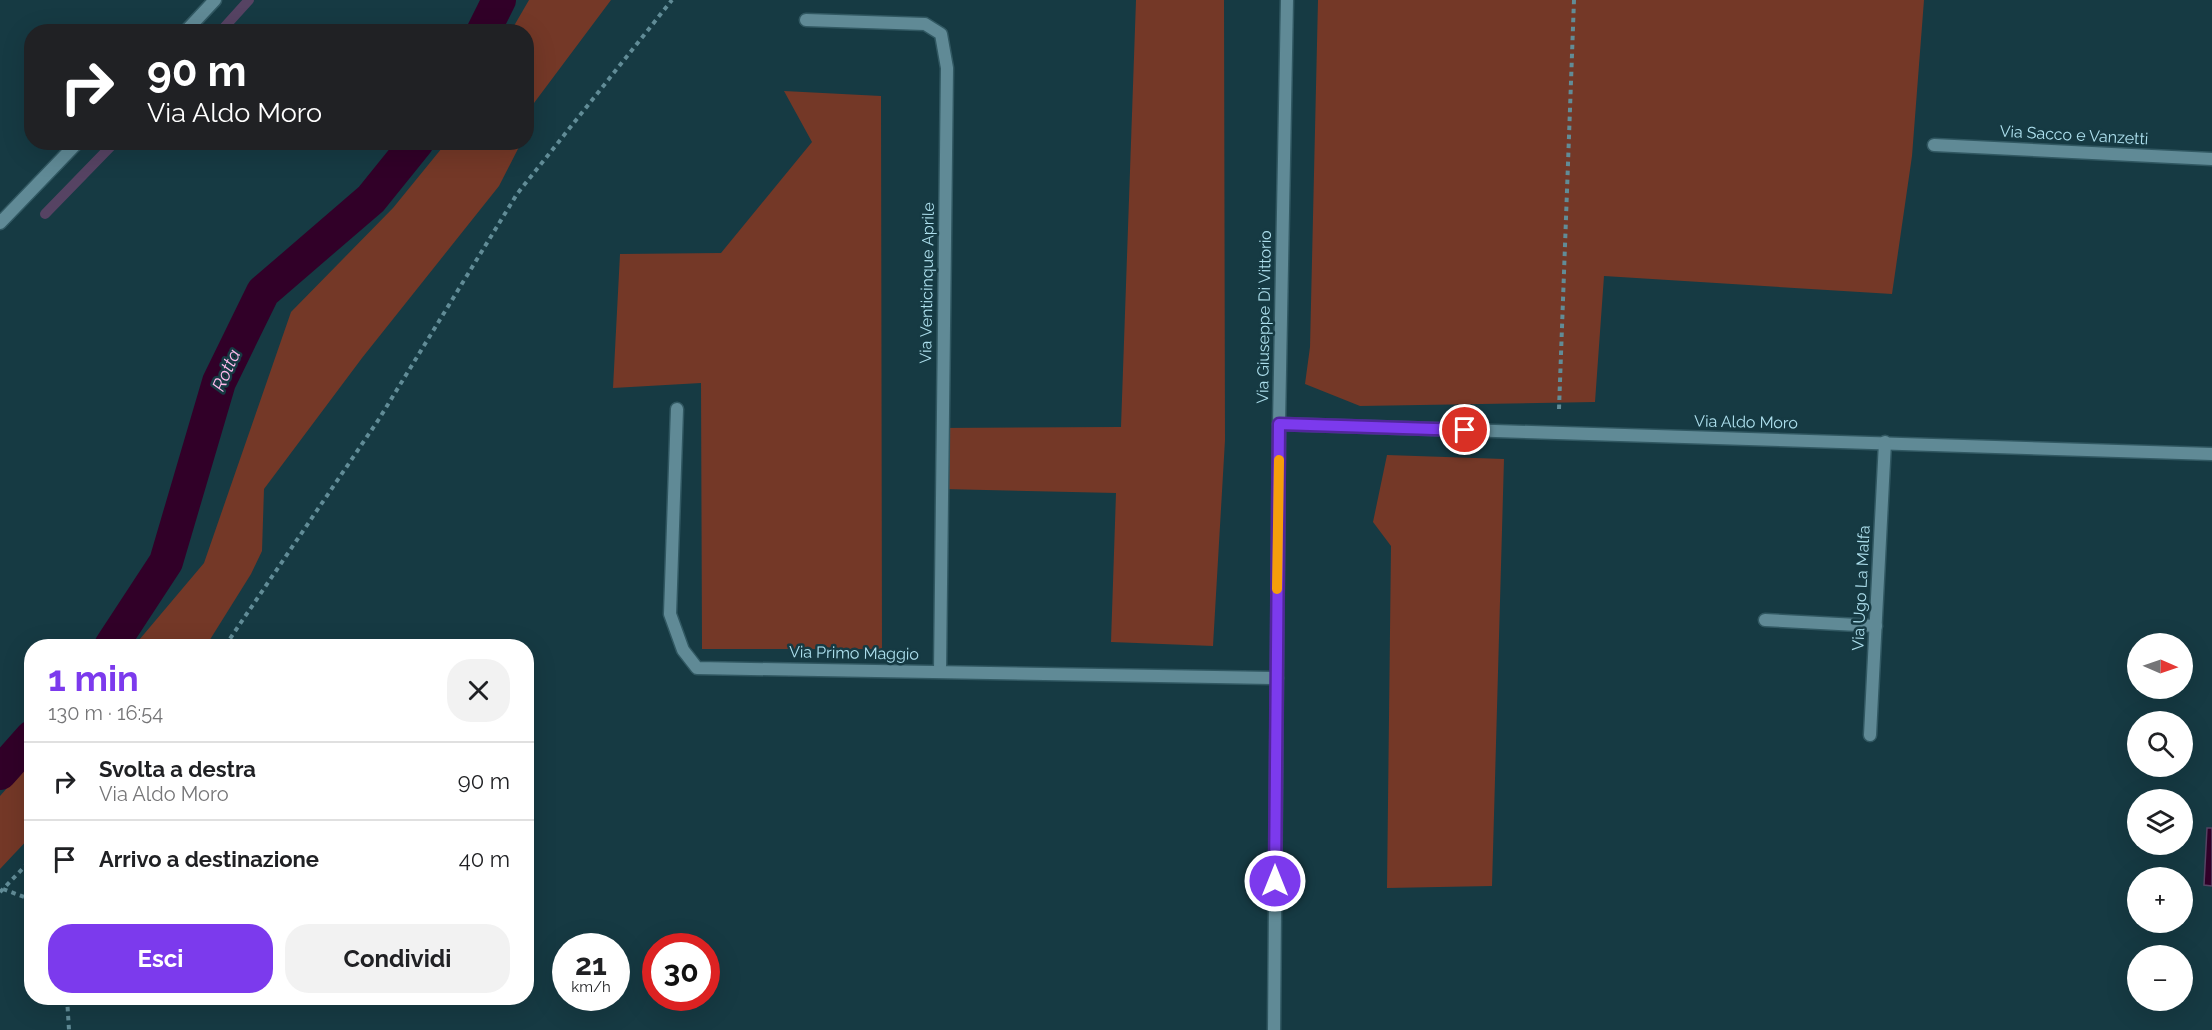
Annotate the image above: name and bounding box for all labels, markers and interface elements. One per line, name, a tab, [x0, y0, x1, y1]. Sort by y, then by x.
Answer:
text: 90 m	[147, 47, 247, 96]
icon: right	[48, 48, 126, 126]
text: Via Aldo Moro	[147, 97, 322, 128]
street label: Via Sacco e Vanzetti	[1999, 122, 2149, 148]
street label: Via Venticinque Aprile	[916, 202, 938, 364]
street label: Via Giuseppe Di Vittorio	[1253, 230, 1275, 404]
water label: Rotta	[208, 346, 245, 394]
pin	[1439, 404, 1490, 455]
street label: Via Aldo Moro	[1694, 412, 1798, 432]
icon: arrive	[1448, 413, 1481, 446]
street label: Via Ugo La Malfa	[1848, 525, 1874, 651]
north arrow	[2127, 633, 2193, 699]
map controls	[2127, 633, 2193, 1011]
street label: Via Primo Maggio	[789, 642, 919, 664]
text: 1 min	[48, 657, 139, 699]
button: close	[447, 659, 510, 722]
text: 130 m · 16:54	[48, 701, 163, 725]
button: search	[2127, 711, 2193, 777]
text: Svolta a destra	[99, 756, 256, 782]
icon: right	[48, 765, 81, 798]
text: 90 m	[458, 768, 510, 794]
text: Via Aldo Moro	[99, 782, 229, 806]
button: layers	[2127, 789, 2193, 855]
icon: arrive	[48, 843, 81, 876]
text: Arrivo a destinazione	[99, 846, 319, 872]
text: 40 m	[459, 846, 510, 872]
position arrow	[1243, 849, 1307, 913]
button: +	[2127, 867, 2193, 933]
button: Esci	[48, 924, 273, 993]
button: Condividi	[285, 924, 510, 993]
speed limit sign: 30	[642, 933, 720, 1011]
button: −	[2127, 945, 2193, 1011]
text: 21	[575, 947, 607, 982]
text: km/h	[571, 978, 611, 996]

